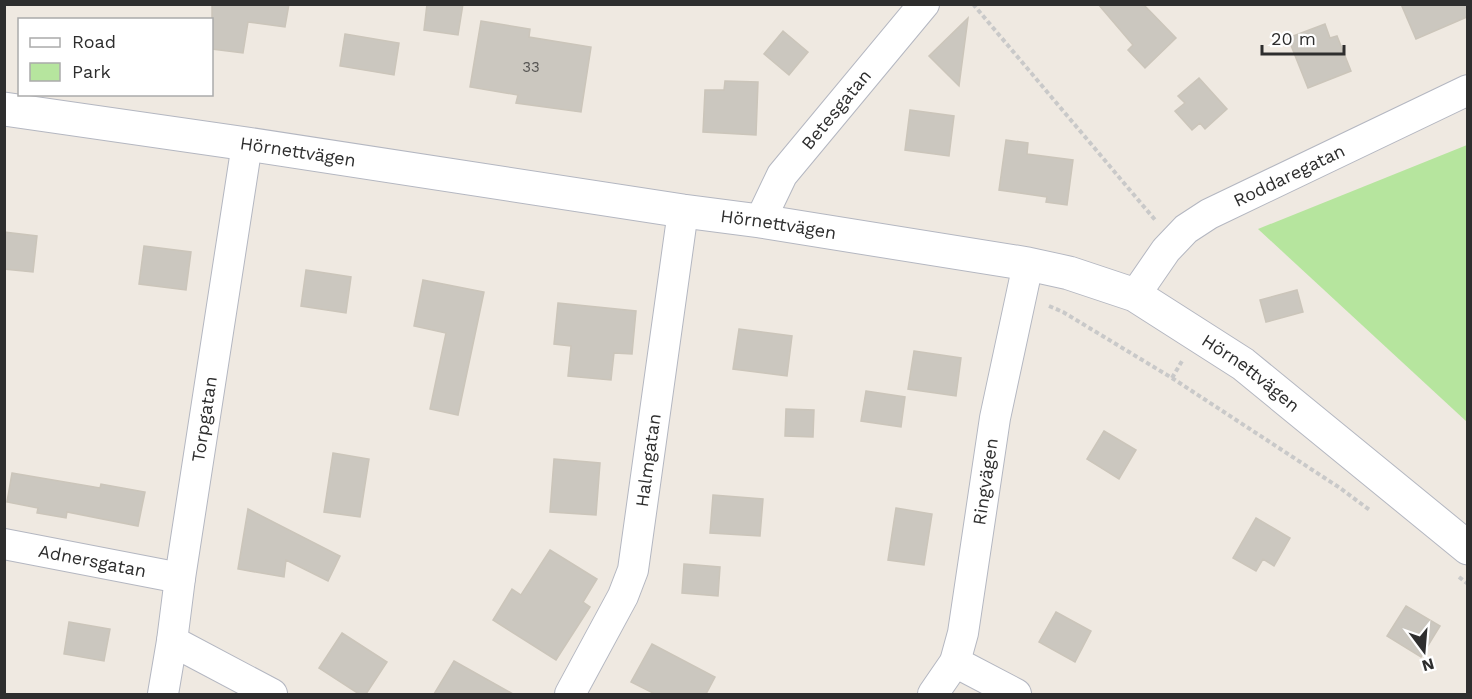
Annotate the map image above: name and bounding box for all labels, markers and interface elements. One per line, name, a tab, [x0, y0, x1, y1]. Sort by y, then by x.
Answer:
legend	[18, 18, 213, 96]
scale bar	[1262, 18, 1344, 56]
text: 20 m	[1271, 28, 1316, 49]
text: Road	[72, 31, 116, 52]
house number: 33	[522, 58, 540, 76]
text: Park	[72, 61, 111, 82]
street label: Betesgatan	[797, 65, 875, 154]
street label: Hörnettvägen	[239, 132, 357, 171]
street label: Roddaregatan	[1230, 140, 1348, 211]
street label: Hörnettvägen	[719, 205, 838, 243]
street label: Hörnettvägen	[1198, 329, 1304, 416]
street label: Torpgatan	[187, 375, 221, 464]
street label: Halmgatan	[631, 412, 665, 508]
street label: Ringvägen	[968, 436, 1002, 527]
street label: Adnersgatan	[37, 540, 148, 581]
north arrow	[1394, 621, 1454, 681]
text: N	[1420, 654, 1436, 676]

